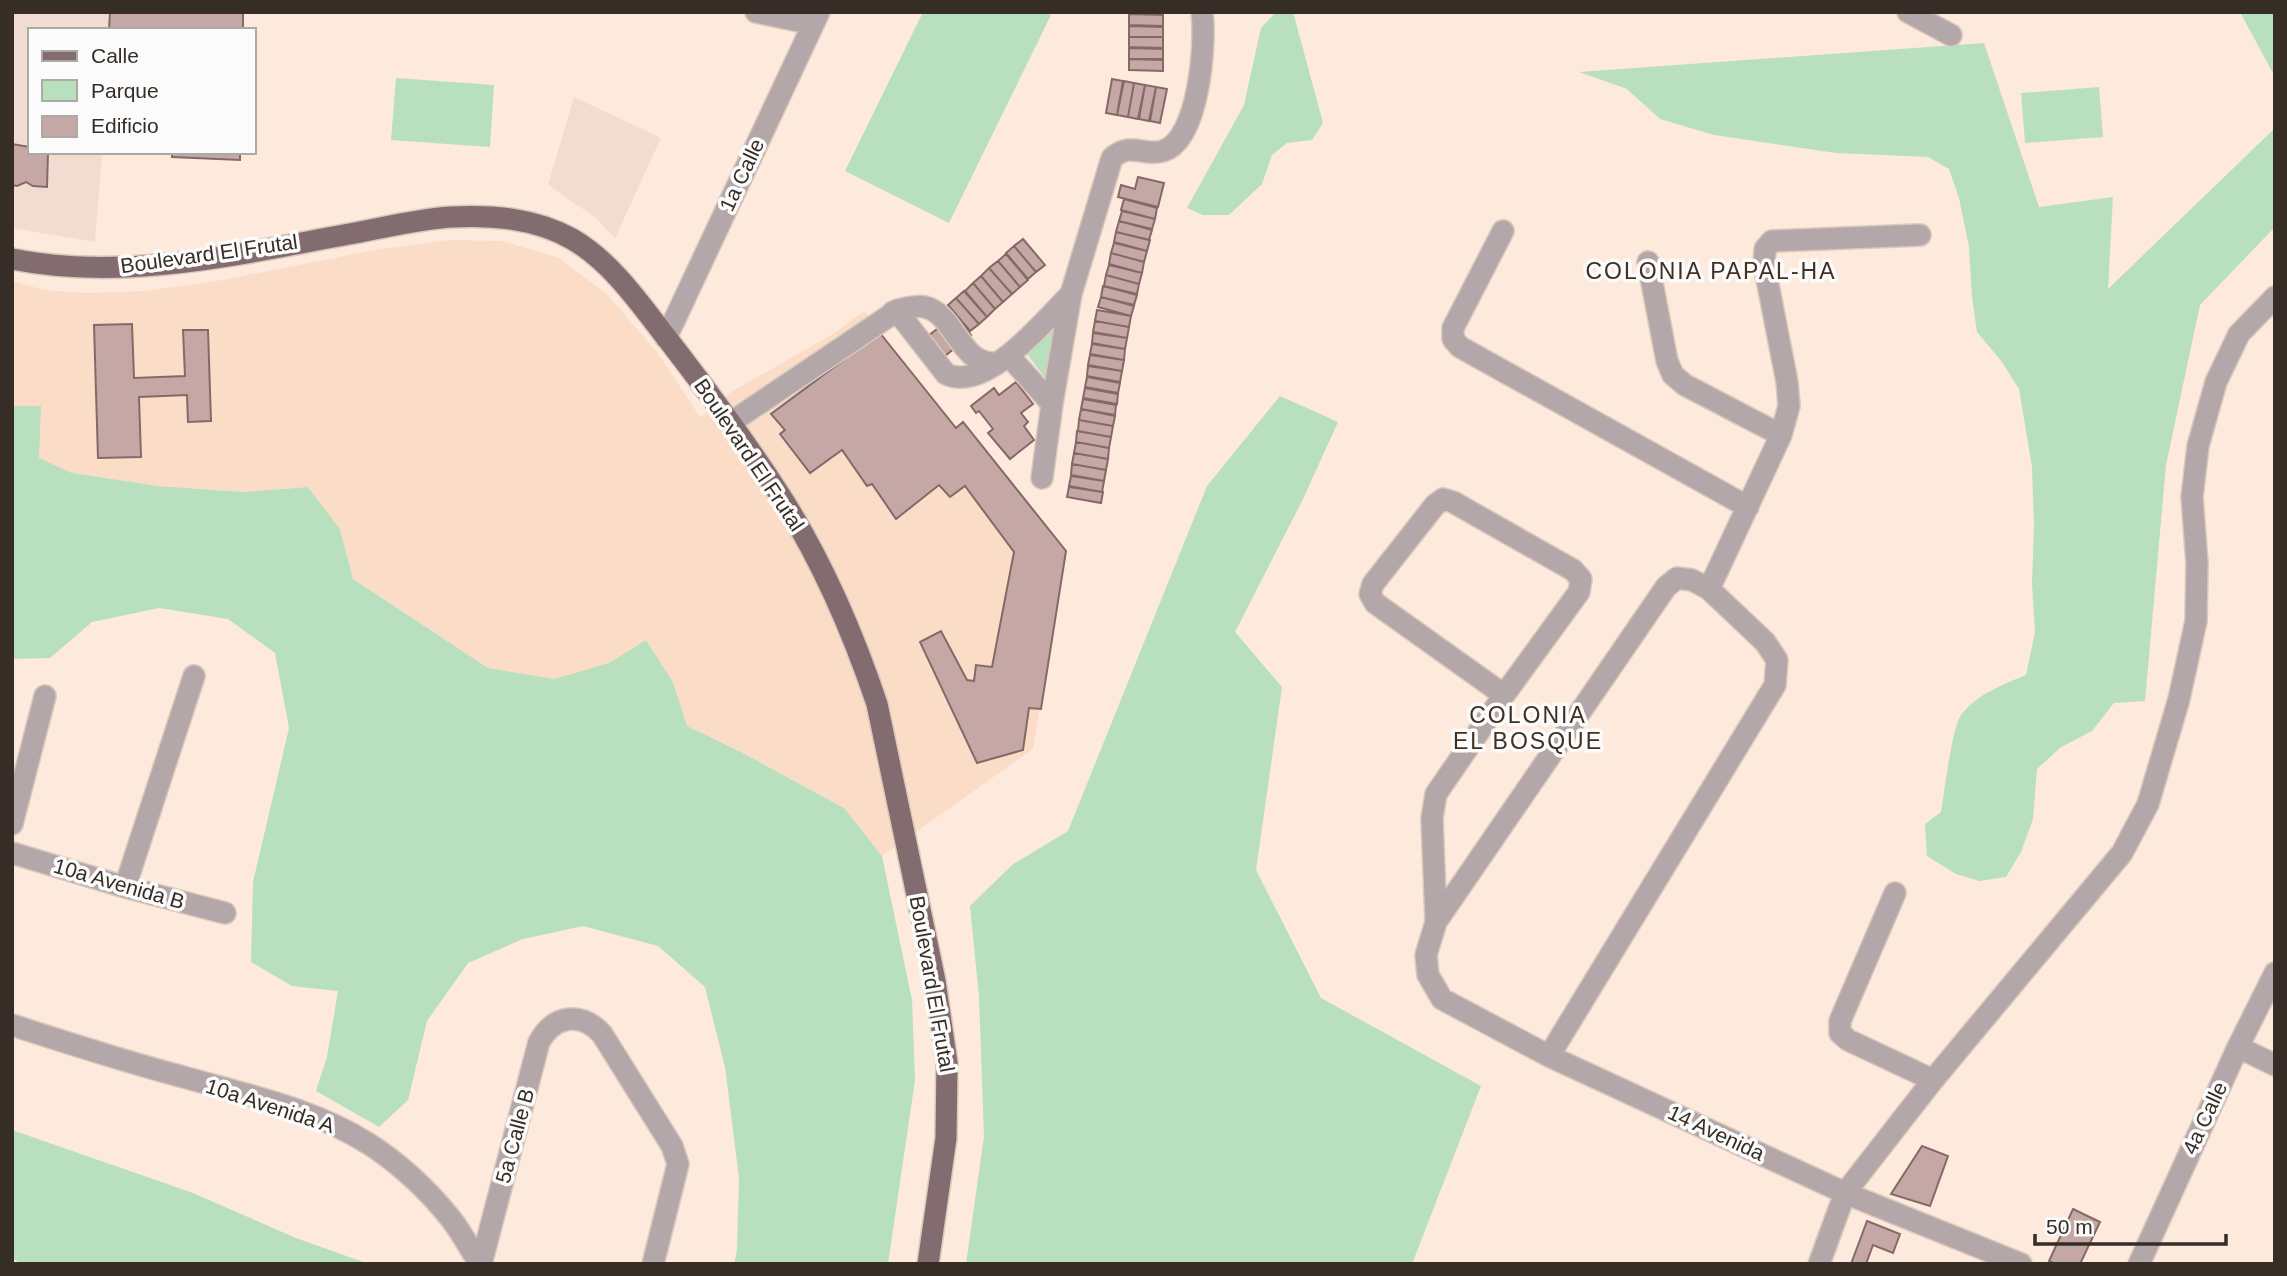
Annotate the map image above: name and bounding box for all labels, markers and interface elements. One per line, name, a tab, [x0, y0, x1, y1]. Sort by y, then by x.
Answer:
legend	[28, 28, 256, 154]
text: Calle	[91, 44, 139, 67]
text: Parque	[91, 79, 159, 102]
text: Edificio	[91, 114, 159, 137]
street label: 1a Calle	[715, 135, 768, 215]
street label: Boulevard El Frutal	[119, 230, 299, 277]
district label: COLONIA PAPAL-HA	[1586, 258, 1837, 284]
street label: Boulevard El Frutal	[690, 374, 809, 535]
district label: COLONIA EL BOSQUE	[1453, 702, 1603, 754]
street label: 10a Avenida B	[51, 854, 187, 913]
street label: Boulevard El Frutal	[906, 894, 959, 1074]
street label: 10a Avenida A	[203, 1074, 337, 1137]
street label: 4a Calle	[2178, 1078, 2231, 1158]
street label: 5a Calle B	[491, 1086, 538, 1186]
street label: 14 Avenida	[1664, 1100, 1768, 1165]
scale bar	[2035, 1202, 2226, 1246]
text: 50 m	[2046, 1215, 2093, 1238]

